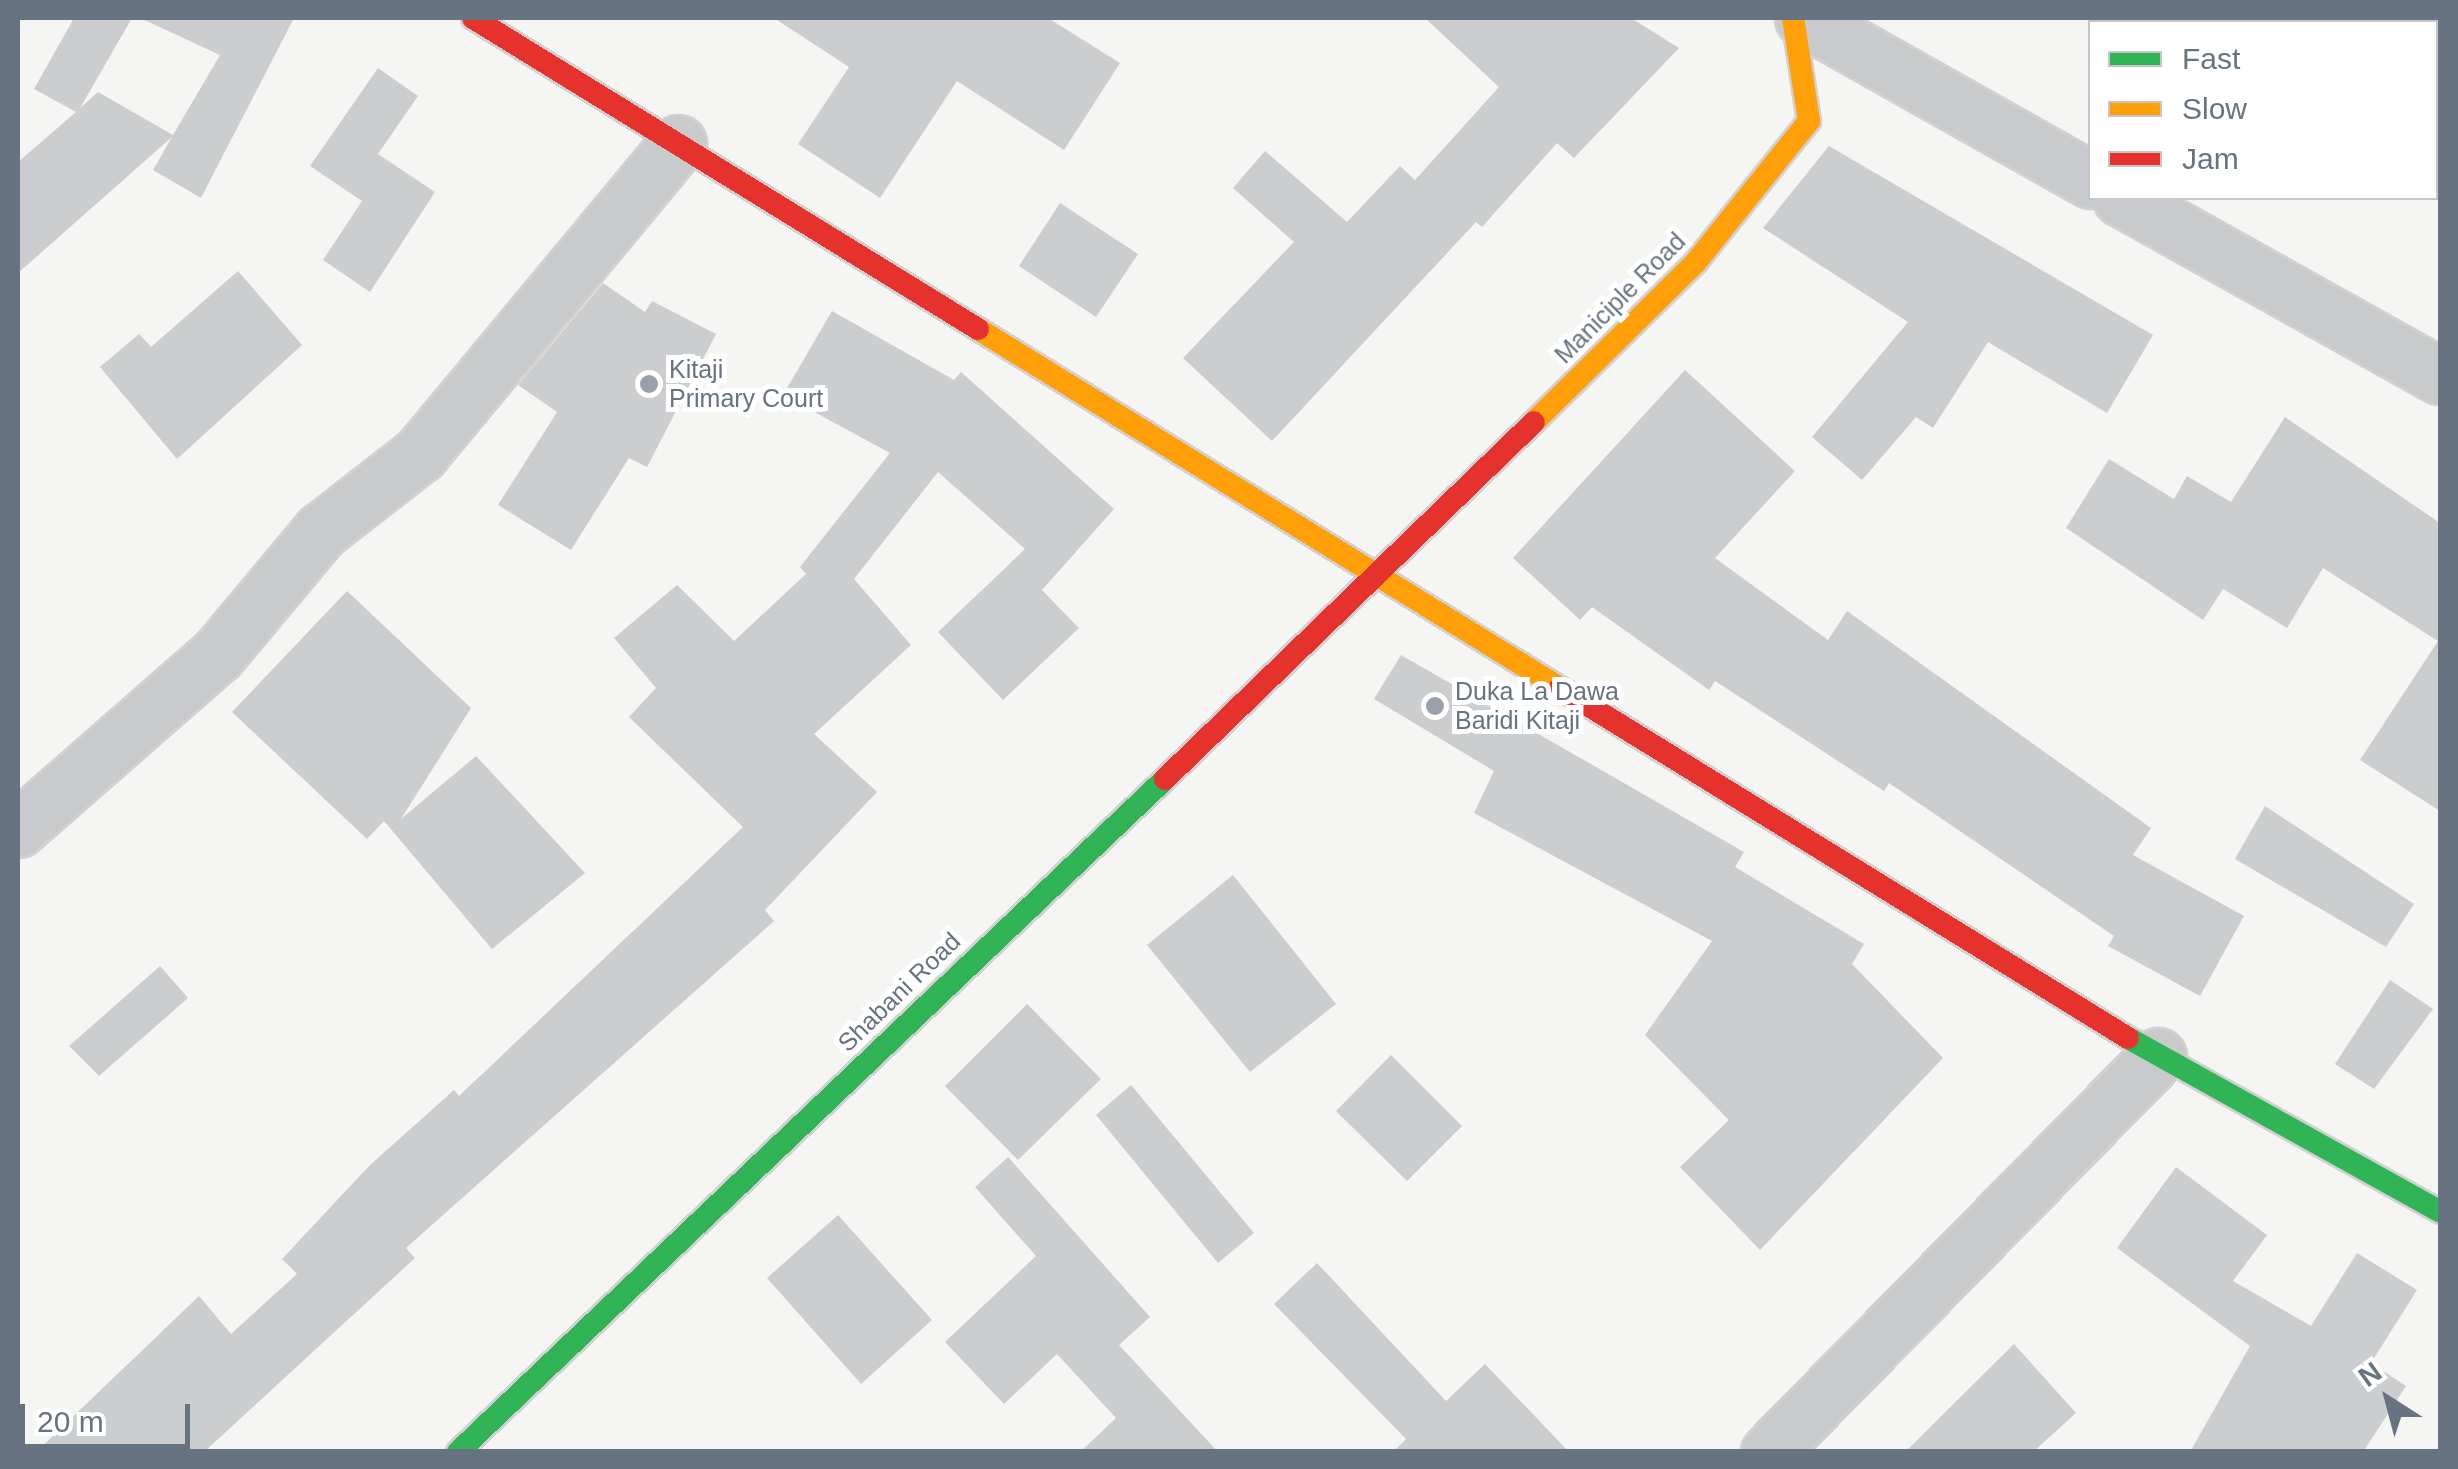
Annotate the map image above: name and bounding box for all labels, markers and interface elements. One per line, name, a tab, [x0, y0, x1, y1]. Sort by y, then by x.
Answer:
legend	[2088, 20, 2438, 200]
text: Fast	[2182, 42, 2240, 75]
text: Slow	[2182, 92, 2247, 125]
text: Jam	[2182, 142, 2239, 175]
street label: Maniciple Road	[1548, 226, 1692, 370]
place label: Kitaji Primary Court	[669, 355, 823, 414]
marker: Kitaji Primary Court	[638, 373, 660, 395]
place label: Duka La Dawa Baridi Kitaji	[1455, 677, 1619, 736]
marker: Duka La Dawa Baridi Kitaji	[1424, 695, 1446, 717]
street label: Shabani Road	[832, 926, 966, 1058]
north arrow	[2338, 1349, 2438, 1449]
text: N	[2353, 1356, 2387, 1393]
scale bar	[25, 1384, 195, 1446]
text: 20 m	[37, 1405, 104, 1438]

